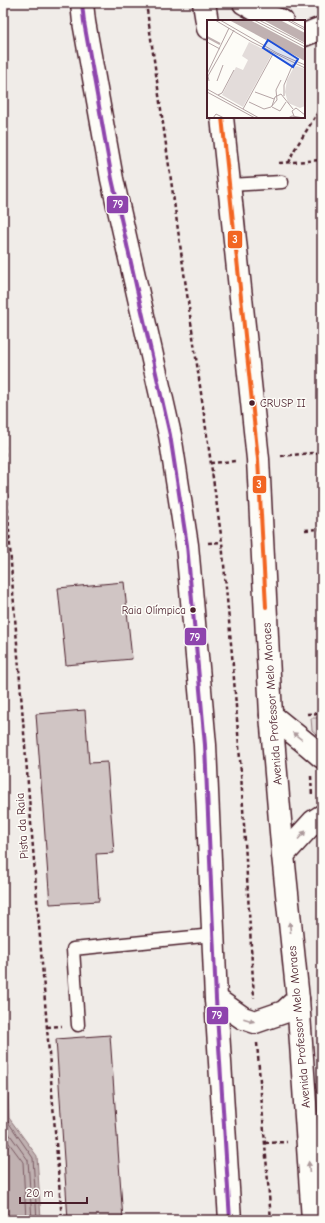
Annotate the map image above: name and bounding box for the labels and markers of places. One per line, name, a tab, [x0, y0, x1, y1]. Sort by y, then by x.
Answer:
place label: CRUSP II	[260, 397, 305, 410]
marker: CRUSP II	[247, 398, 257, 408]
place label: Raia Olímpica	[122, 604, 186, 617]
marker: Raia Olímpica	[188, 605, 198, 615]

